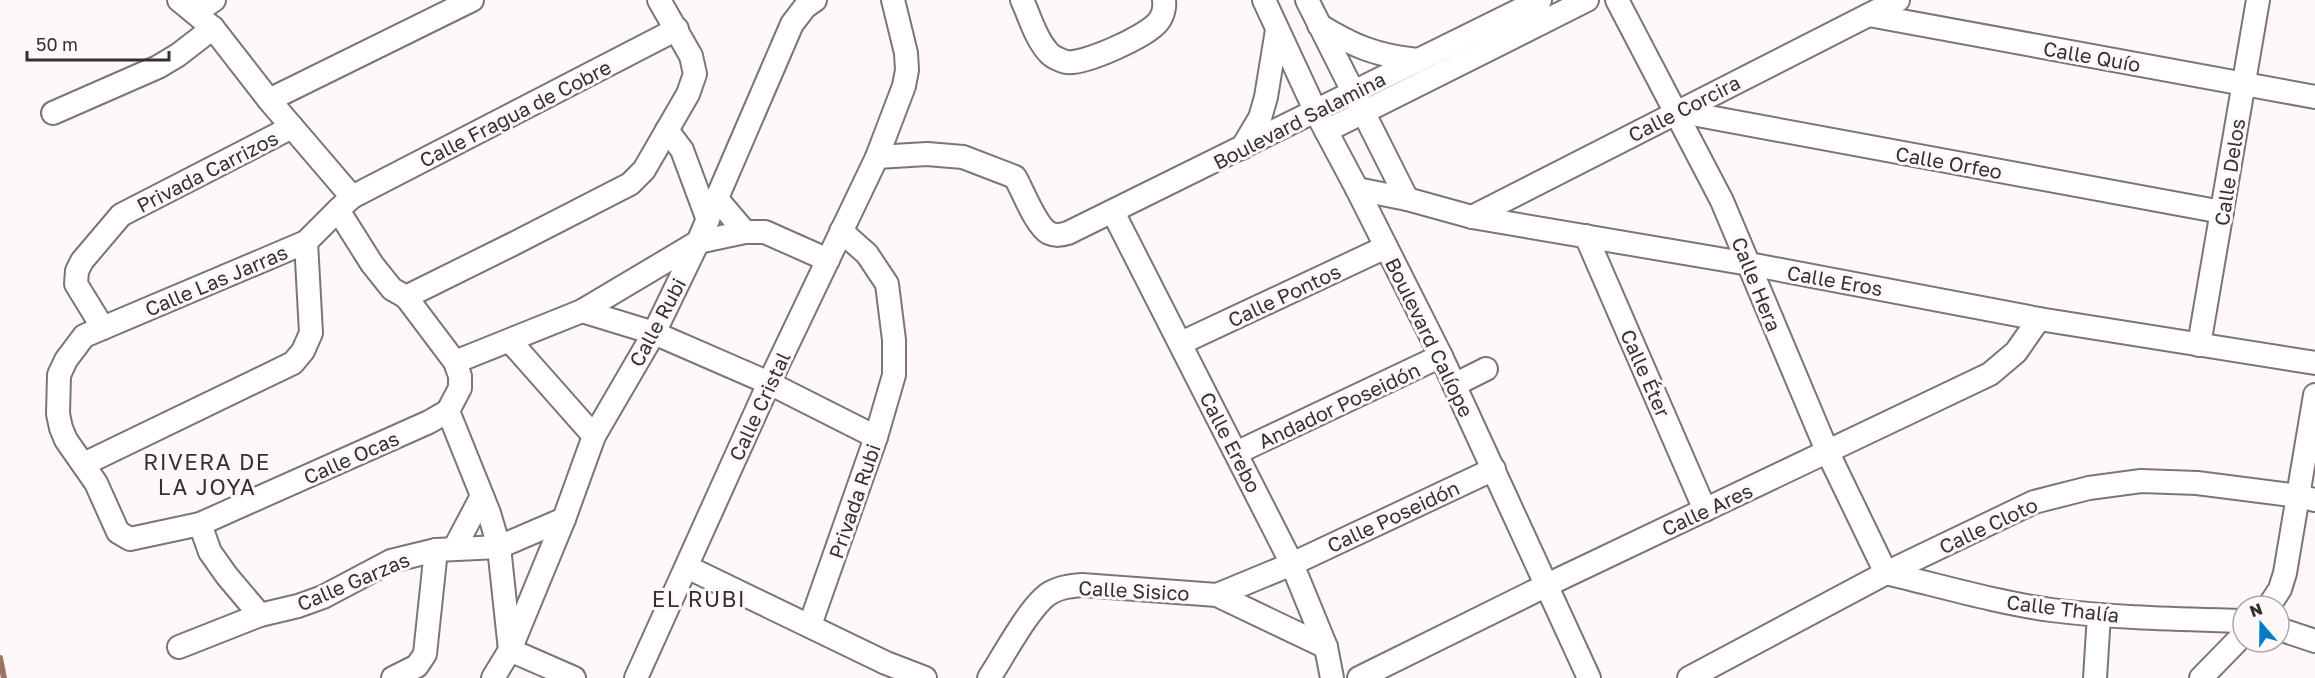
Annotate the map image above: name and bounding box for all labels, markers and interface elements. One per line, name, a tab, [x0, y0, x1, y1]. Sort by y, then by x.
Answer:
scale bar	[27, 24, 170, 62]
text: 50 m	[36, 33, 78, 55]
street label: Calle Quío	[2041, 36, 2143, 76]
street label: Calle Fragua de Cobre	[415, 54, 615, 172]
street label: Boulevard Salamina	[1209, 66, 1389, 174]
street label: Calle Corcira	[1624, 70, 1744, 146]
street label: Calle Delos	[2209, 117, 2249, 227]
street label: Privada Carrizos	[132, 125, 282, 217]
street label: Calle Orfeo	[1894, 141, 2004, 183]
street label: Calle Hera	[1727, 233, 1787, 335]
street label: Calle Las Jarras	[141, 239, 291, 321]
street label: Boulevard Calíope	[1381, 253, 1479, 421]
street label: Calle Pontos	[1224, 258, 1344, 332]
street label: Calle Eros	[1785, 260, 1885, 300]
street label: Calle Rubi	[624, 274, 690, 370]
street label: Calle Éter	[1616, 325, 1676, 421]
street label: Calle Cristal	[723, 348, 795, 464]
street label: Andador Poseidón	[1254, 357, 1424, 453]
street label: Calle Erebo	[1195, 388, 1267, 496]
street label: Calle Ocas	[300, 425, 402, 489]
street label: Privada Rubi	[823, 440, 885, 562]
district label: RIVERA DE LA JOYA	[143, 448, 271, 500]
street label: Calle Poseidón	[1323, 475, 1463, 557]
street label: Calle Ares	[1658, 478, 1756, 540]
street label: Calle Cloto	[1935, 492, 2041, 558]
street label: Calle Garzas	[293, 547, 413, 615]
street label: Calle Sisico	[1078, 575, 1190, 605]
district label: EL RUBI	[652, 585, 746, 612]
street label: Calle Thalía	[2005, 589, 2121, 627]
north arrow	[2231, 594, 2291, 654]
text: N	[2247, 598, 2265, 621]

